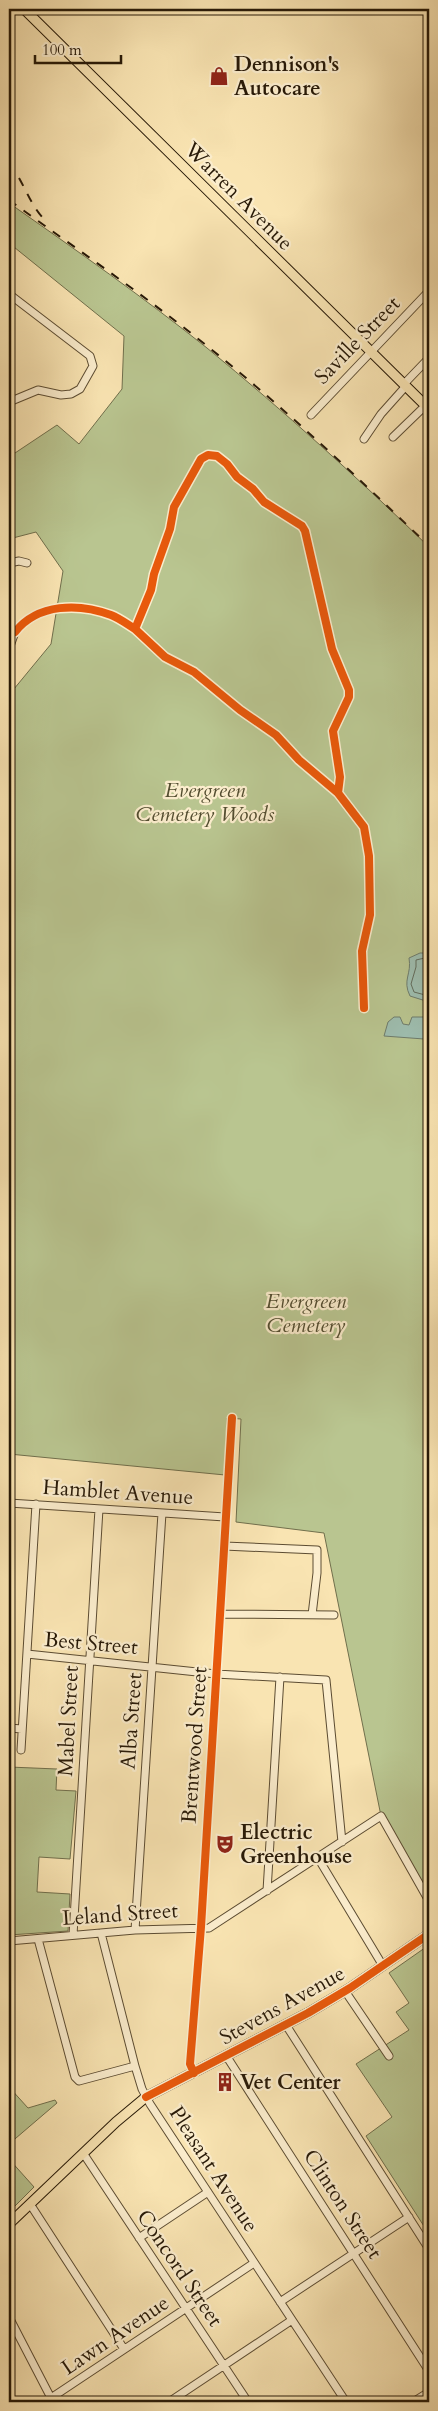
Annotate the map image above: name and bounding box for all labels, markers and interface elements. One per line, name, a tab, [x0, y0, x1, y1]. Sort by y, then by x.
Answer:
scale bar	[35, 32, 121, 64]
text: 100 m	[42, 40, 82, 60]
place label: Dennison's Autocare	[234, 50, 339, 103]
shop icon: Dennison's Autocare	[208, 65, 230, 87]
street label: Warren Avenue	[177, 135, 299, 257]
street label: Saville Street	[308, 290, 407, 391]
park label: Evergreen Cemetery Woods	[136, 776, 275, 829]
park label: Evergreen Cemetery	[266, 1287, 347, 1340]
street label: Hamblet Avenue	[42, 1473, 194, 1512]
street label: Best Street	[43, 1625, 139, 1662]
street label: Mabel Street	[51, 1664, 86, 1777]
street label: Brentwood Street	[175, 1665, 214, 1824]
street label: Alba Street	[114, 1671, 149, 1770]
place label: Electric Greenhouse	[240, 1818, 353, 1871]
theatre icon: Electric Greenhouse	[214, 1833, 236, 1855]
street label: Leland Street	[61, 1896, 179, 1933]
street label: Stevens Avenue	[214, 1959, 350, 2052]
place label: Vet Center	[240, 2068, 341, 2097]
building icon: Vet Center	[214, 2071, 236, 2093]
street label: Pleasant Avenue	[162, 2101, 265, 2238]
street label: Clinton Street	[296, 2144, 389, 2265]
street label: Concord Street	[130, 2204, 230, 2333]
street label: Lawn Avenue	[56, 2289, 175, 2382]

